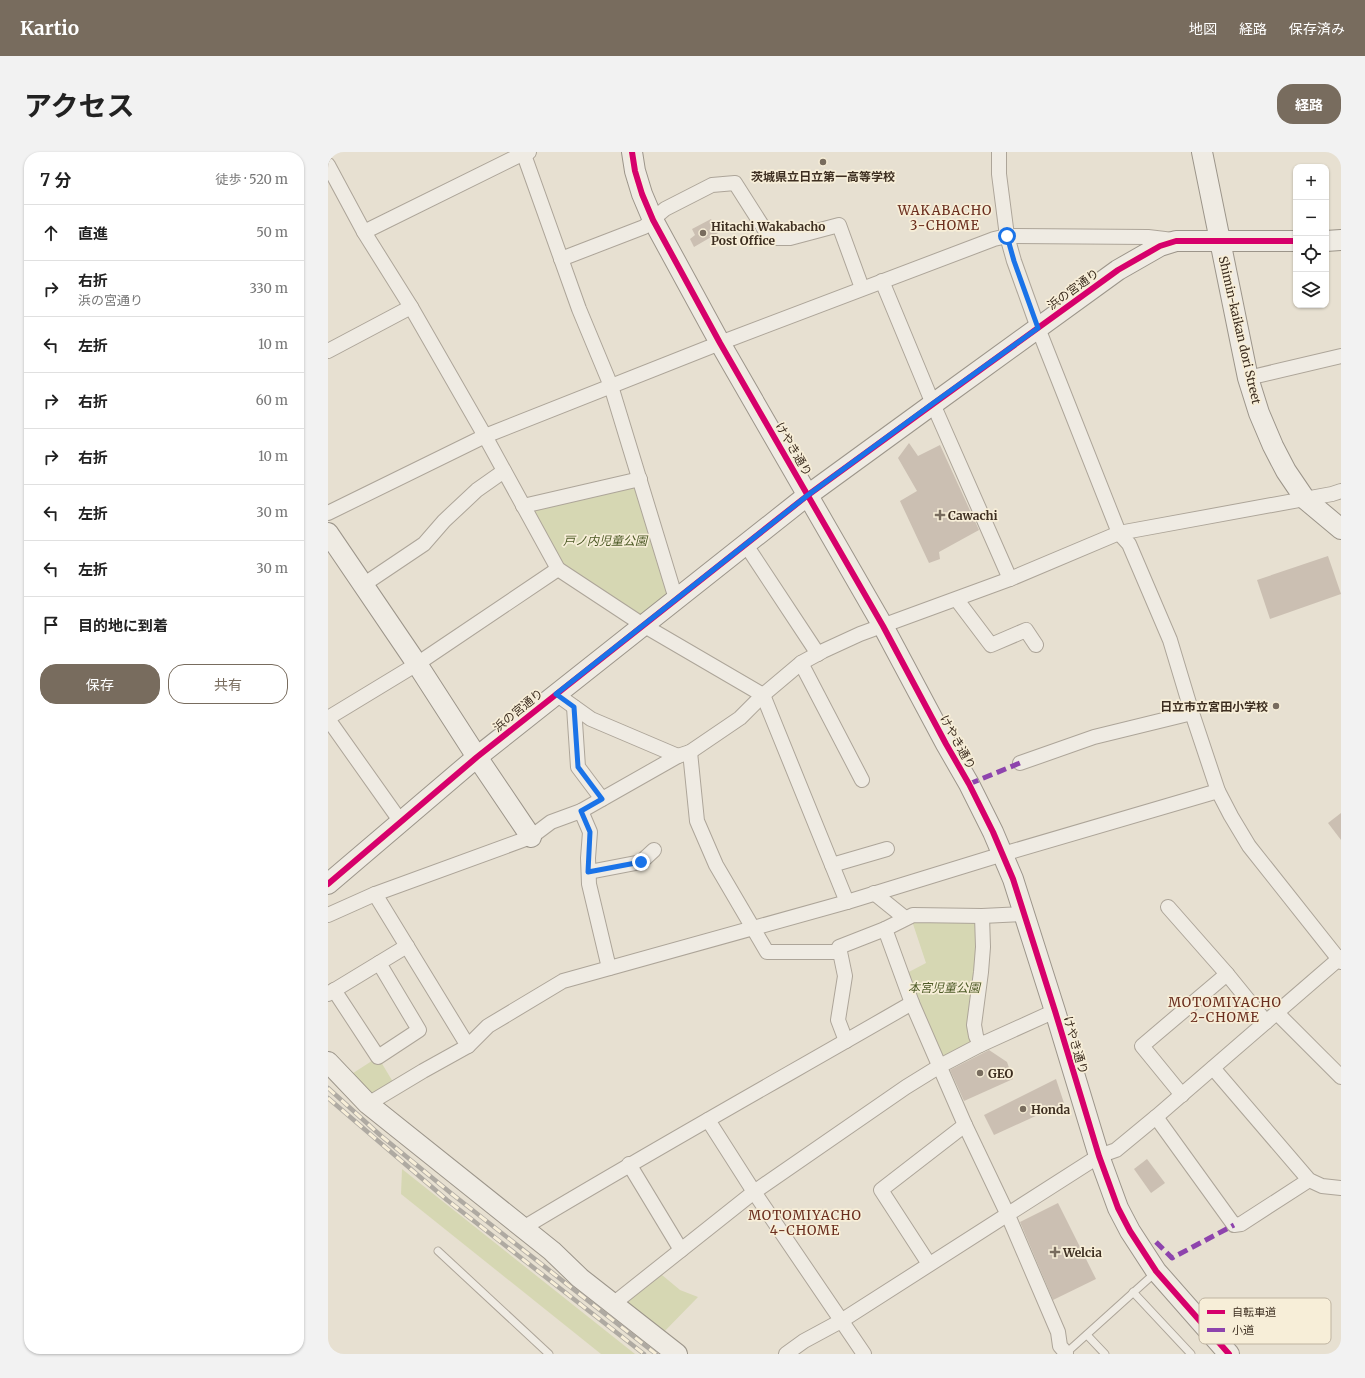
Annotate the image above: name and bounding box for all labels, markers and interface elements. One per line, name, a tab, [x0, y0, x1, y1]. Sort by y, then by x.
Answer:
text: Kartio	[20, 16, 79, 40]
text: 地図	[1189, 20, 1217, 38]
text: 経路	[1239, 20, 1267, 38]
text: 保存済み	[1289, 20, 1345, 38]
button: 経路	[1277, 84, 1341, 124]
text: アクセス	[24, 88, 135, 124]
marker: 茨城県立日立第一高等学校	[818, 157, 828, 167]
map controls	[1293, 164, 1329, 308]
button: +	[1293, 164, 1329, 200]
text: 7 分	[40, 169, 71, 191]
place label: 茨城県立日立第一高等学校	[751, 169, 895, 184]
text: 徒歩 · 520 m	[215, 171, 288, 188]
button: −	[1293, 200, 1329, 236]
district label: WAKABACHO 3-CHOME	[897, 202, 992, 234]
place label: Hitachi Wakabacho Post Office	[711, 219, 825, 248]
icon: ahead	[40, 222, 62, 244]
text: 直進	[78, 224, 108, 243]
text: 50 m	[256, 224, 288, 241]
route start	[998, 227, 1016, 245]
marker: Hitachi Wakabacho Post Office	[698, 228, 708, 238]
button: locate	[1293, 236, 1329, 272]
street label: Shimin-kaikan dori Street	[1216, 255, 1264, 406]
street label: 浜の宮通り	[1044, 265, 1102, 313]
text: 右折	[78, 271, 108, 290]
button: layers	[1293, 272, 1329, 308]
icon: right	[40, 278, 62, 300]
text: 330 m	[249, 280, 288, 297]
text: 浜の宮通り	[78, 292, 143, 309]
icon: left	[40, 334, 62, 356]
text: 左折	[78, 336, 108, 355]
text: 10 m	[258, 336, 288, 353]
icon: right	[40, 390, 62, 412]
text: 右折	[78, 392, 108, 411]
text: 60 m	[256, 392, 288, 409]
street label: けやき通り	[773, 419, 815, 479]
icon: right	[40, 446, 62, 468]
text: 右折	[78, 448, 108, 467]
text: 10 m	[258, 448, 288, 465]
icon: left	[40, 502, 62, 524]
text: 左折	[78, 504, 108, 523]
text: 30 m	[256, 504, 288, 521]
place label: Cawachi	[948, 508, 998, 523]
marker: Cawachi	[935, 510, 945, 520]
park label: 戸ノ内児童公園	[563, 533, 649, 548]
icon: left	[40, 558, 62, 580]
text: 左折	[78, 560, 108, 579]
text: 30 m	[256, 560, 288, 577]
icon: arrive	[40, 614, 62, 636]
text: 目的地に到着	[78, 616, 168, 635]
button: 保存	[40, 664, 160, 704]
button: 共有	[168, 664, 288, 704]
street label: 浜の宮通り	[490, 685, 546, 735]
place label: 日立市立宮田小学校	[1160, 699, 1268, 714]
marker: 日立市立宮田小学校	[1271, 701, 1281, 711]
street label: けやき通り	[937, 712, 979, 772]
route end	[632, 853, 650, 871]
park label: 本宮児童公園	[908, 980, 982, 995]
district label: MOTOMIYACHO 2-CHOME	[1168, 994, 1282, 1026]
street label: けやき通り	[1061, 1014, 1091, 1076]
place label: GEO	[988, 1066, 1013, 1081]
marker: GEO	[975, 1068, 985, 1078]
place label: Honda	[1031, 1102, 1070, 1117]
marker: Honda	[1018, 1104, 1028, 1114]
district label: MOTOMIYACHO 4-CHOME	[748, 1207, 862, 1239]
place label: Welcia	[1062, 1245, 1102, 1260]
marker: Welcia	[1050, 1247, 1060, 1257]
legend	[1199, 1298, 1331, 1344]
text: 自転車道	[1232, 1305, 1276, 1319]
text: 小道	[1232, 1323, 1254, 1337]

